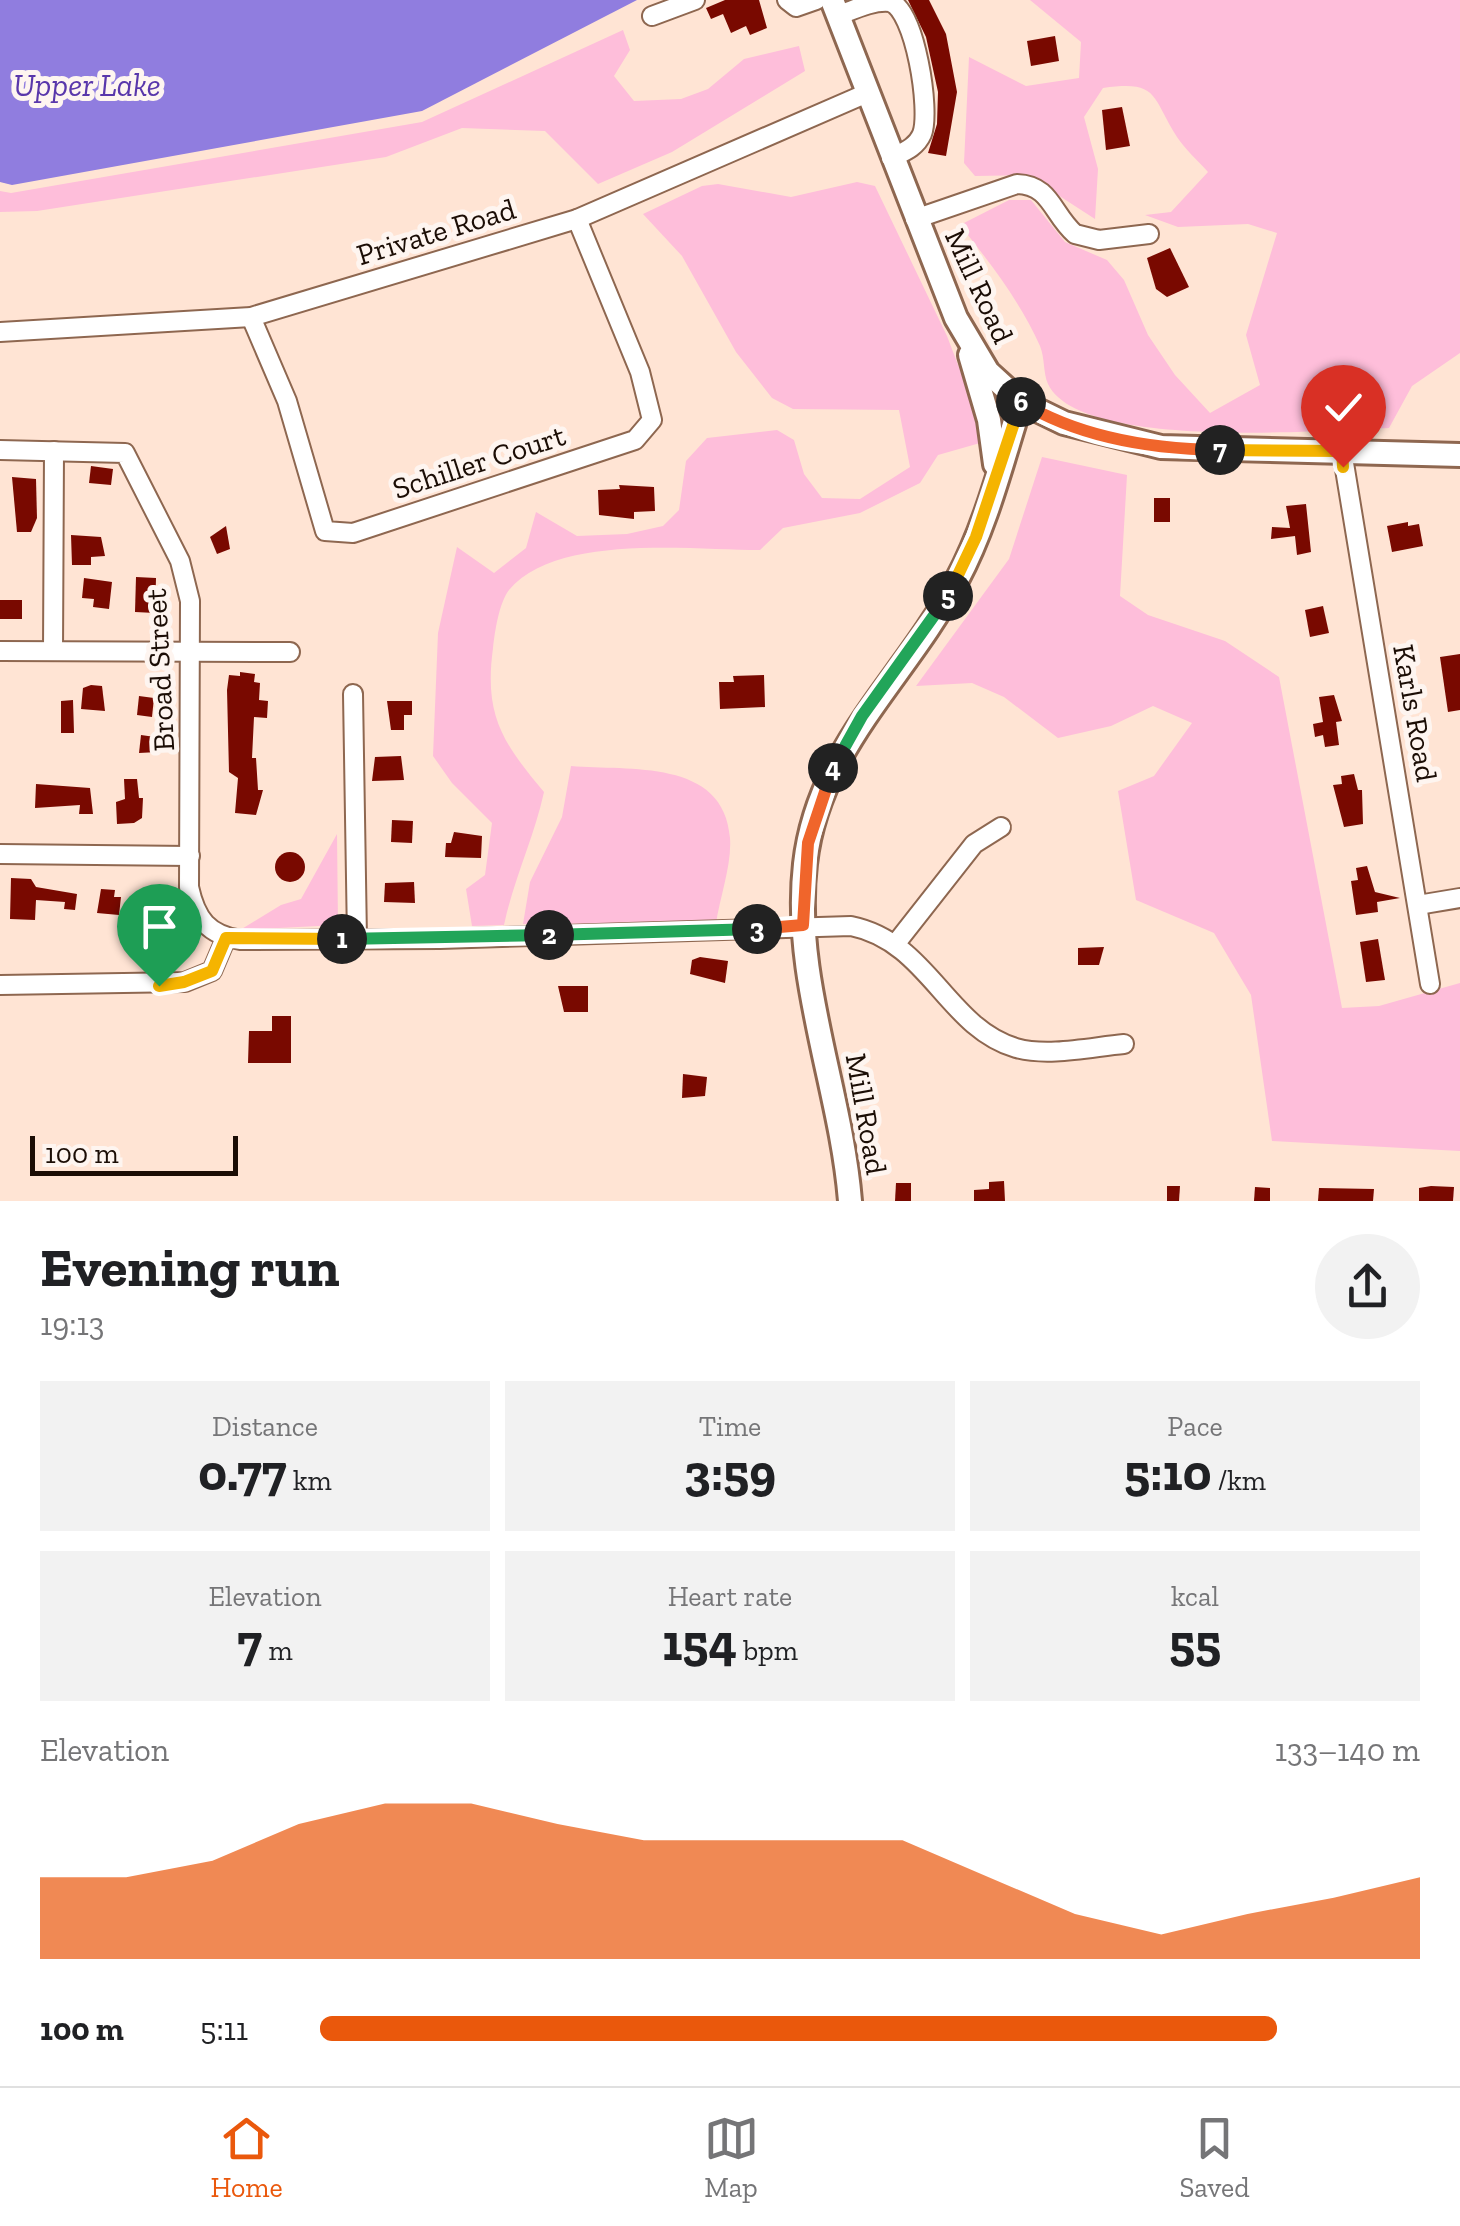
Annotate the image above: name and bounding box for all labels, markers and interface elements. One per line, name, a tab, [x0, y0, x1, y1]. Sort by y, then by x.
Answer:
water label: Upper Lake	[13, 66, 161, 104]
street label: Private Road	[352, 191, 520, 273]
street label: Mill Road	[937, 223, 1021, 349]
pin	[1301, 365, 1386, 468]
pin: 6	[996, 377, 1046, 427]
icon: check	[1316, 380, 1371, 435]
text: 6	[1013, 385, 1029, 418]
street label: Schiller Court	[388, 417, 570, 507]
pin: 7	[1195, 425, 1245, 475]
text: 7	[1213, 433, 1227, 466]
pin: 5	[923, 571, 973, 621]
text: 5	[941, 579, 955, 612]
street label: Broad Street	[138, 588, 182, 752]
street label: Karls Road	[1385, 642, 1445, 785]
pin: 4	[808, 743, 858, 793]
text: 4	[825, 751, 841, 784]
pin	[117, 884, 202, 987]
icon: arrive	[132, 899, 187, 954]
pin: 3	[732, 904, 782, 954]
pin: 2	[524, 910, 574, 960]
text: 3	[750, 912, 764, 945]
pin: 1	[317, 914, 367, 964]
text: 2	[541, 918, 557, 951]
text: 1	[336, 922, 348, 955]
street label: Mill Road	[838, 1051, 894, 1178]
scale bar	[30, 1131, 238, 1176]
text: 100 m	[45, 1137, 119, 1170]
text: Evening run	[40, 1234, 340, 1300]
button: share	[1315, 1234, 1420, 1339]
text: 19:13	[40, 1305, 104, 1343]
text: Distance	[212, 1410, 318, 1443]
text: Time	[699, 1410, 761, 1443]
text: Pace	[1167, 1410, 1223, 1443]
text: 0.77	[198, 1443, 287, 1503]
text: 3:59	[684, 1443, 776, 1503]
text: 5:10	[1124, 1443, 1211, 1503]
text: km	[287, 1464, 332, 1497]
text: /km	[1211, 1464, 1266, 1497]
text: Elevation	[209, 1580, 321, 1613]
text: Heart rate	[668, 1580, 792, 1613]
text: kcal	[1171, 1580, 1219, 1613]
text: 7	[237, 1613, 262, 1673]
text: 154	[662, 1613, 737, 1673]
text: 55	[1169, 1613, 1221, 1673]
text: m	[262, 1634, 293, 1667]
text: bpm	[737, 1634, 798, 1667]
text: Elevation	[40, 1731, 169, 1769]
text: 133–140 m	[1275, 1731, 1420, 1769]
text: 100 m	[40, 2010, 124, 2048]
text: 5:11	[200, 2010, 248, 2048]
tab: Home	[210, 2111, 283, 2204]
tab: Map	[704, 2111, 759, 2204]
tab: Saved	[1179, 2111, 1250, 2204]

